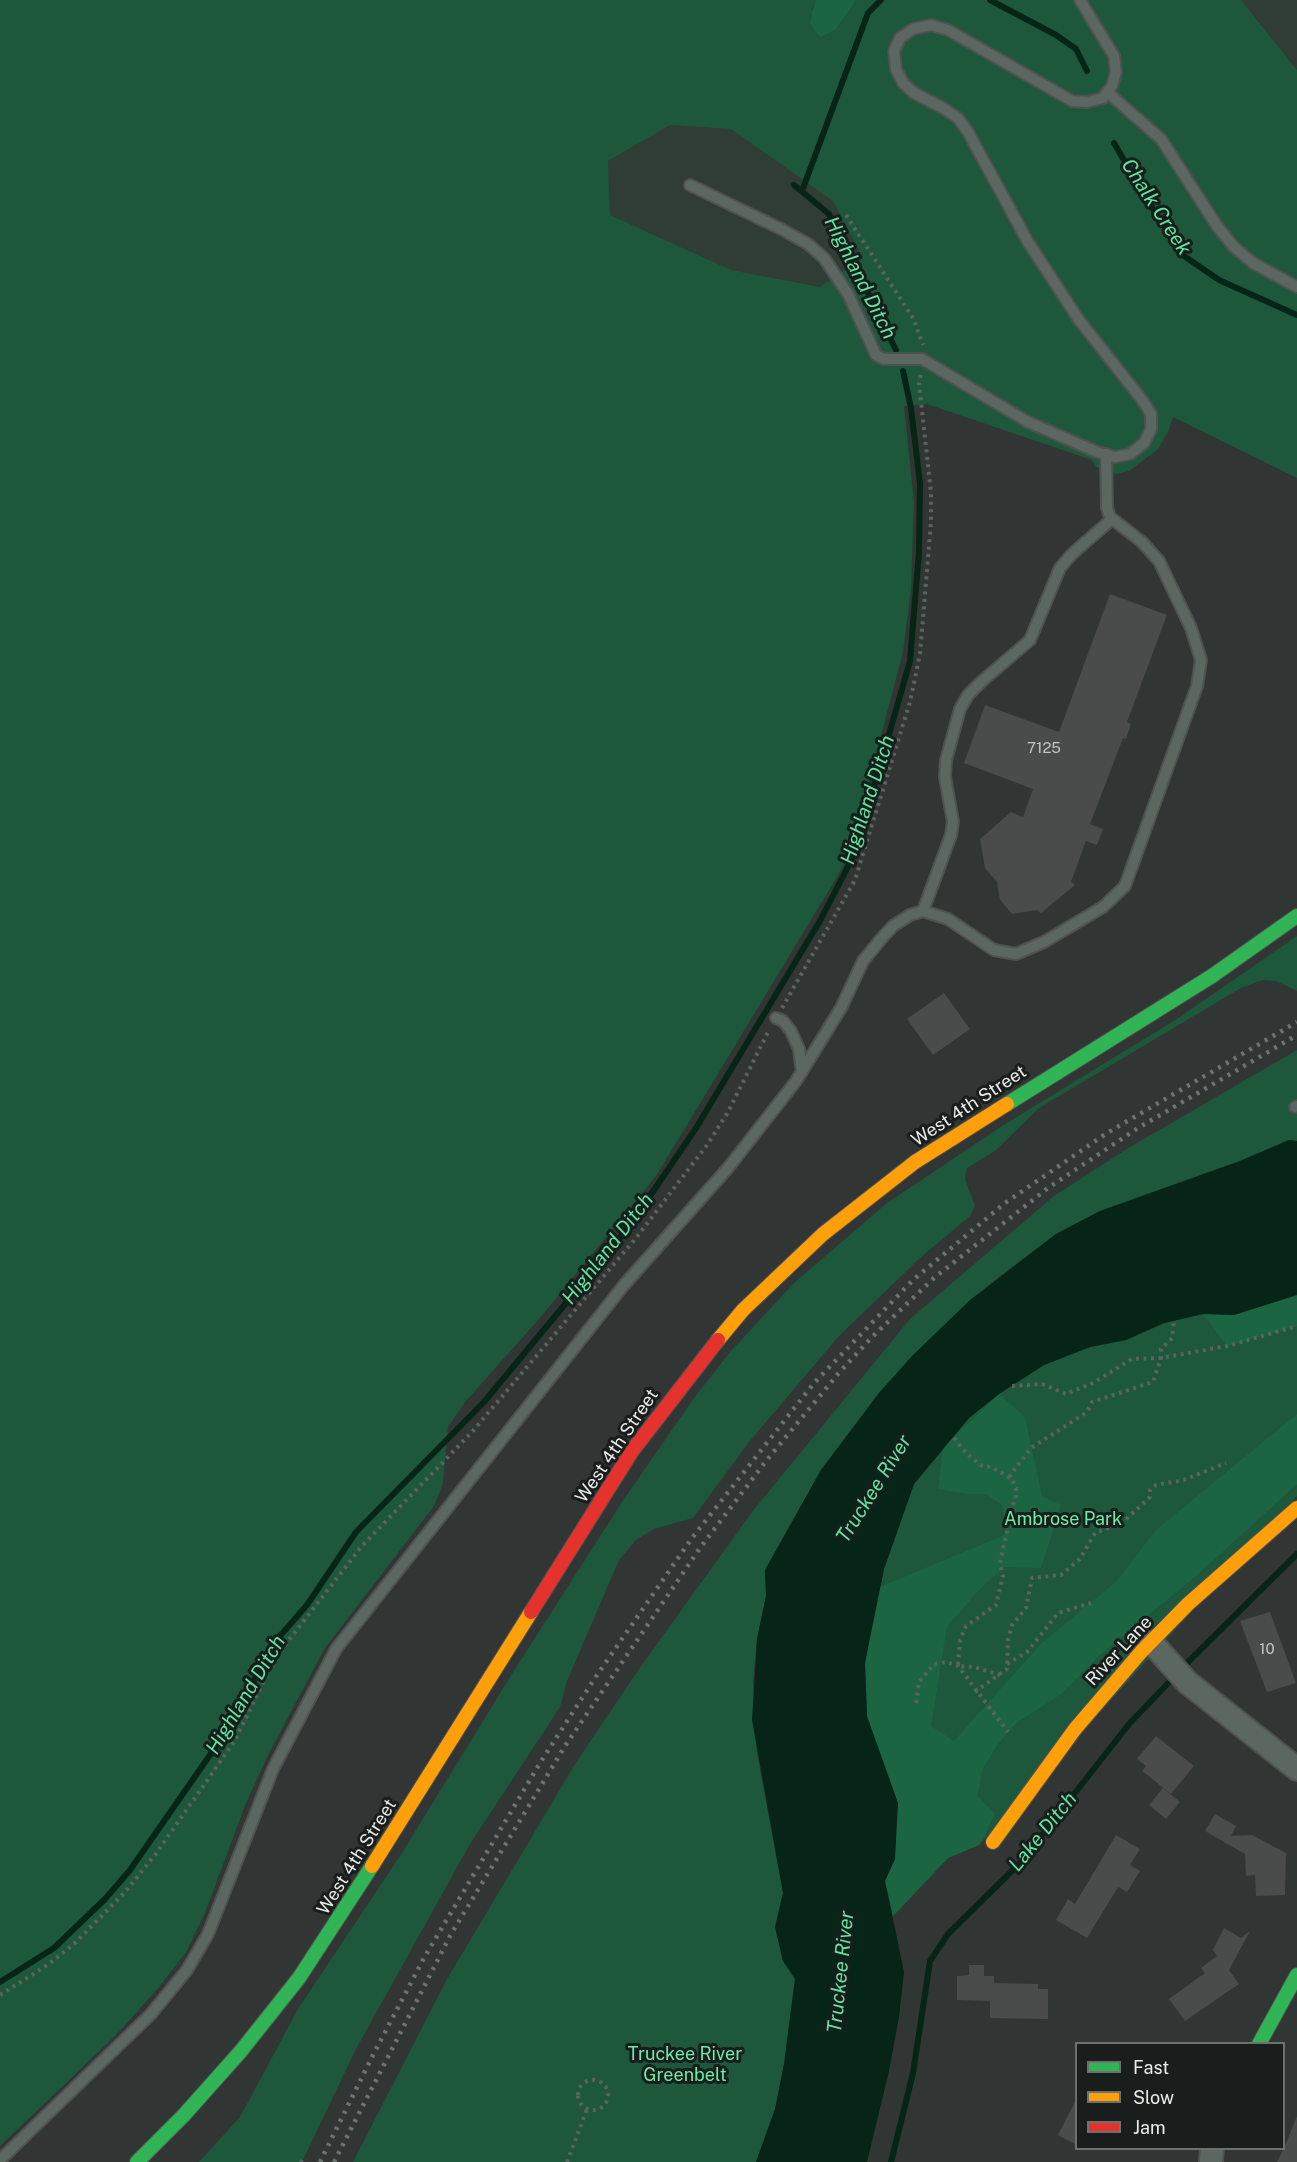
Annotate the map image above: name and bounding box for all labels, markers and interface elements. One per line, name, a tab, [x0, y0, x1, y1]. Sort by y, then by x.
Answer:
water label: Chalk Creek	[1116, 154, 1196, 260]
water label: Highland Ditch	[819, 213, 901, 343]
water label: Highland Ditch	[836, 733, 900, 867]
house number: 7125	[1027, 739, 1061, 757]
street label: West 4th Street	[908, 1061, 1030, 1151]
water label: Highland Ditch	[557, 1189, 659, 1309]
street label: West 4th Street	[571, 1385, 663, 1507]
water label: Truckee River	[831, 1431, 917, 1547]
park label: Ambrose Park	[1004, 1508, 1122, 1530]
street label: River Lane	[1081, 1612, 1157, 1690]
water label: Highland Ditch	[201, 1631, 291, 1759]
house number: 10	[1259, 1640, 1275, 1658]
water label: Lake Ditch	[1004, 1788, 1082, 1876]
street label: West 4th Street	[313, 1795, 401, 1919]
water label: Truckee River	[823, 1910, 859, 2034]
legend	[1075, 2042, 1285, 2150]
park label: Truckee River Greenbelt	[628, 2043, 742, 2086]
text: Fast	[1133, 2057, 1169, 2078]
text: Slow	[1133, 2087, 1174, 2108]
text: Jam	[1133, 2117, 1166, 2138]

